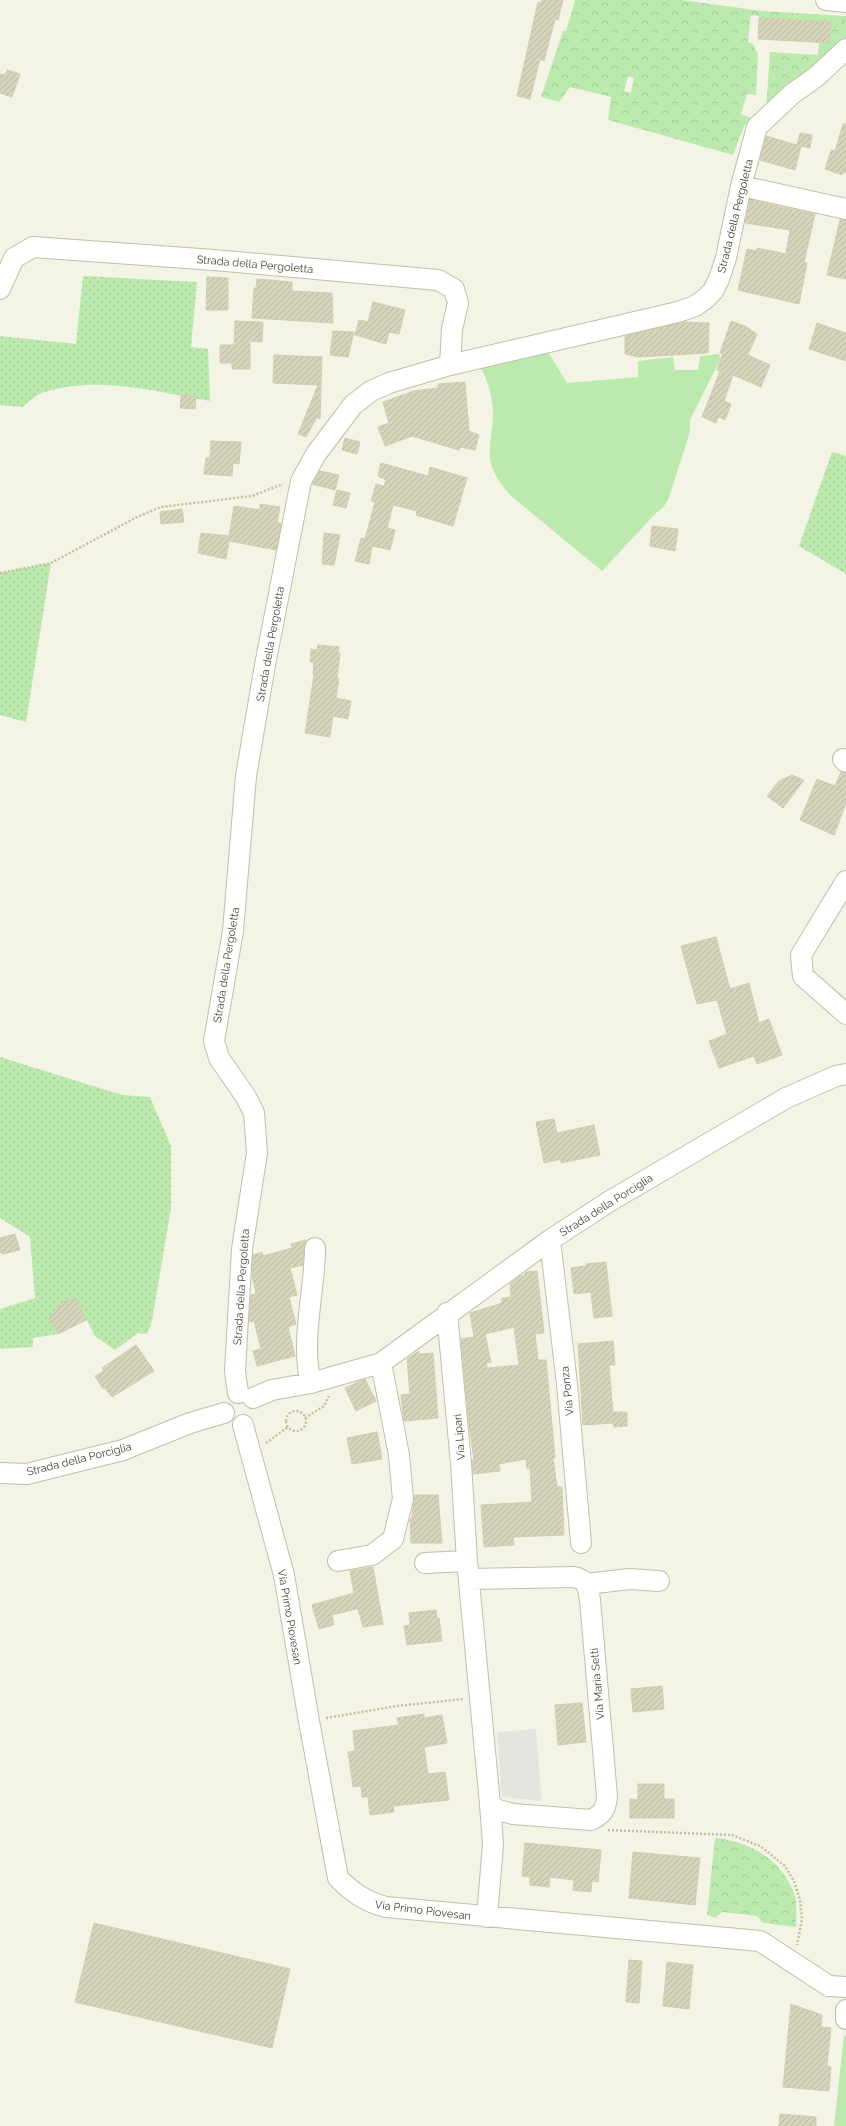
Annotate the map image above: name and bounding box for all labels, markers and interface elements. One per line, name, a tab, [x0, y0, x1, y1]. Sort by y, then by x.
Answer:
street label: Strada della Pergoletta	[715, 158, 756, 274]
street label: Strada della Pergoletta	[196, 253, 314, 276]
street label: Strada della Pergoletta	[254, 585, 287, 703]
street label: Strada della Pergoletta	[211, 906, 242, 1024]
street label: Strada della Porciglia	[557, 1171, 655, 1239]
street label: Strada della Pergoletta	[231, 1228, 252, 1346]
street label: Via Ponza	[558, 1366, 577, 1416]
street label: Via Lipari	[451, 1413, 468, 1461]
street label: Strada della Porciglia	[25, 1440, 133, 1479]
street label: Via Primo Piovesan	[275, 1568, 304, 1666]
street label: Via Maria Setti	[588, 1647, 607, 1720]
street label: Via Primo Piovesan	[374, 1898, 472, 1923]

